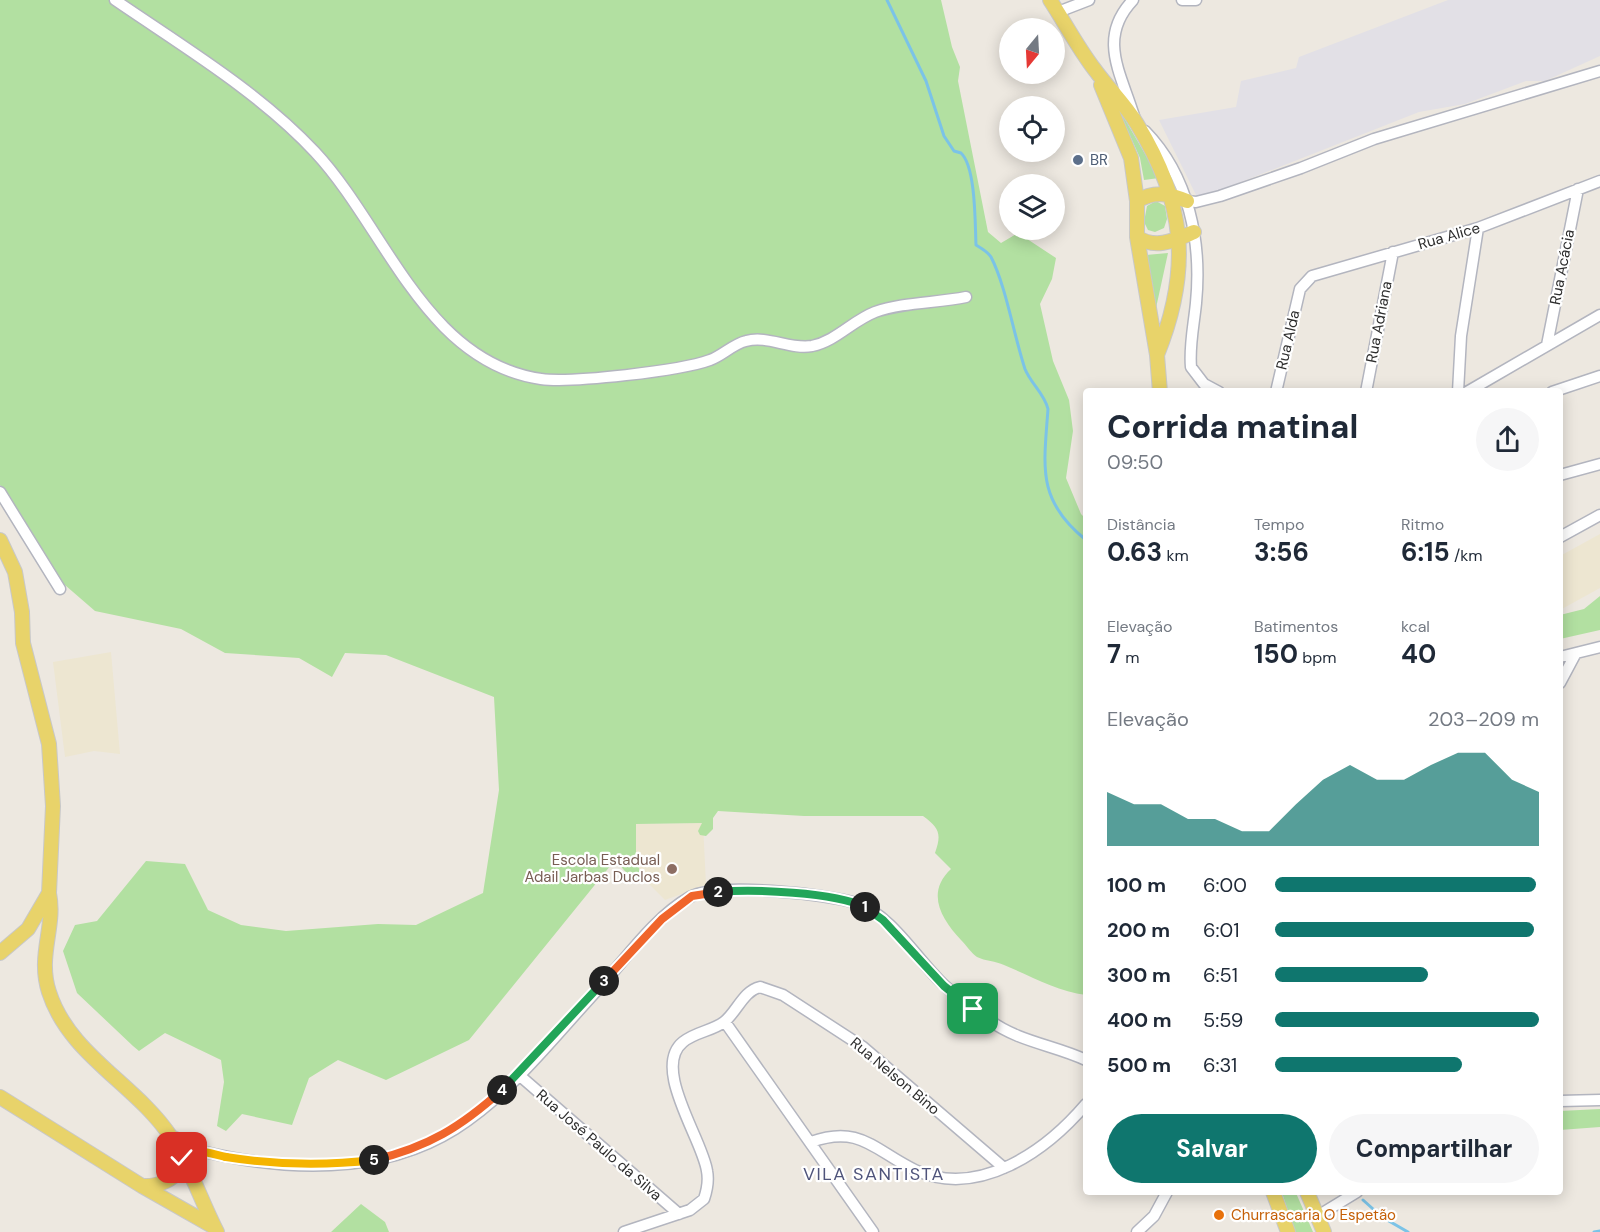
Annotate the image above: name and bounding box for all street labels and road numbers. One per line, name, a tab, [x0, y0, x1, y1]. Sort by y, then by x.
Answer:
street label: Rua Alice	[1416, 218, 1482, 254]
street label: Rua Acácia	[1545, 228, 1579, 306]
street label: Rua Adriana	[1361, 280, 1397, 364]
street label: Rua Alda	[1271, 308, 1305, 372]
street label: Rua Nelson Bino	[846, 1033, 944, 1119]
street label: Rua José Paulo da Silva	[532, 1085, 666, 1205]

